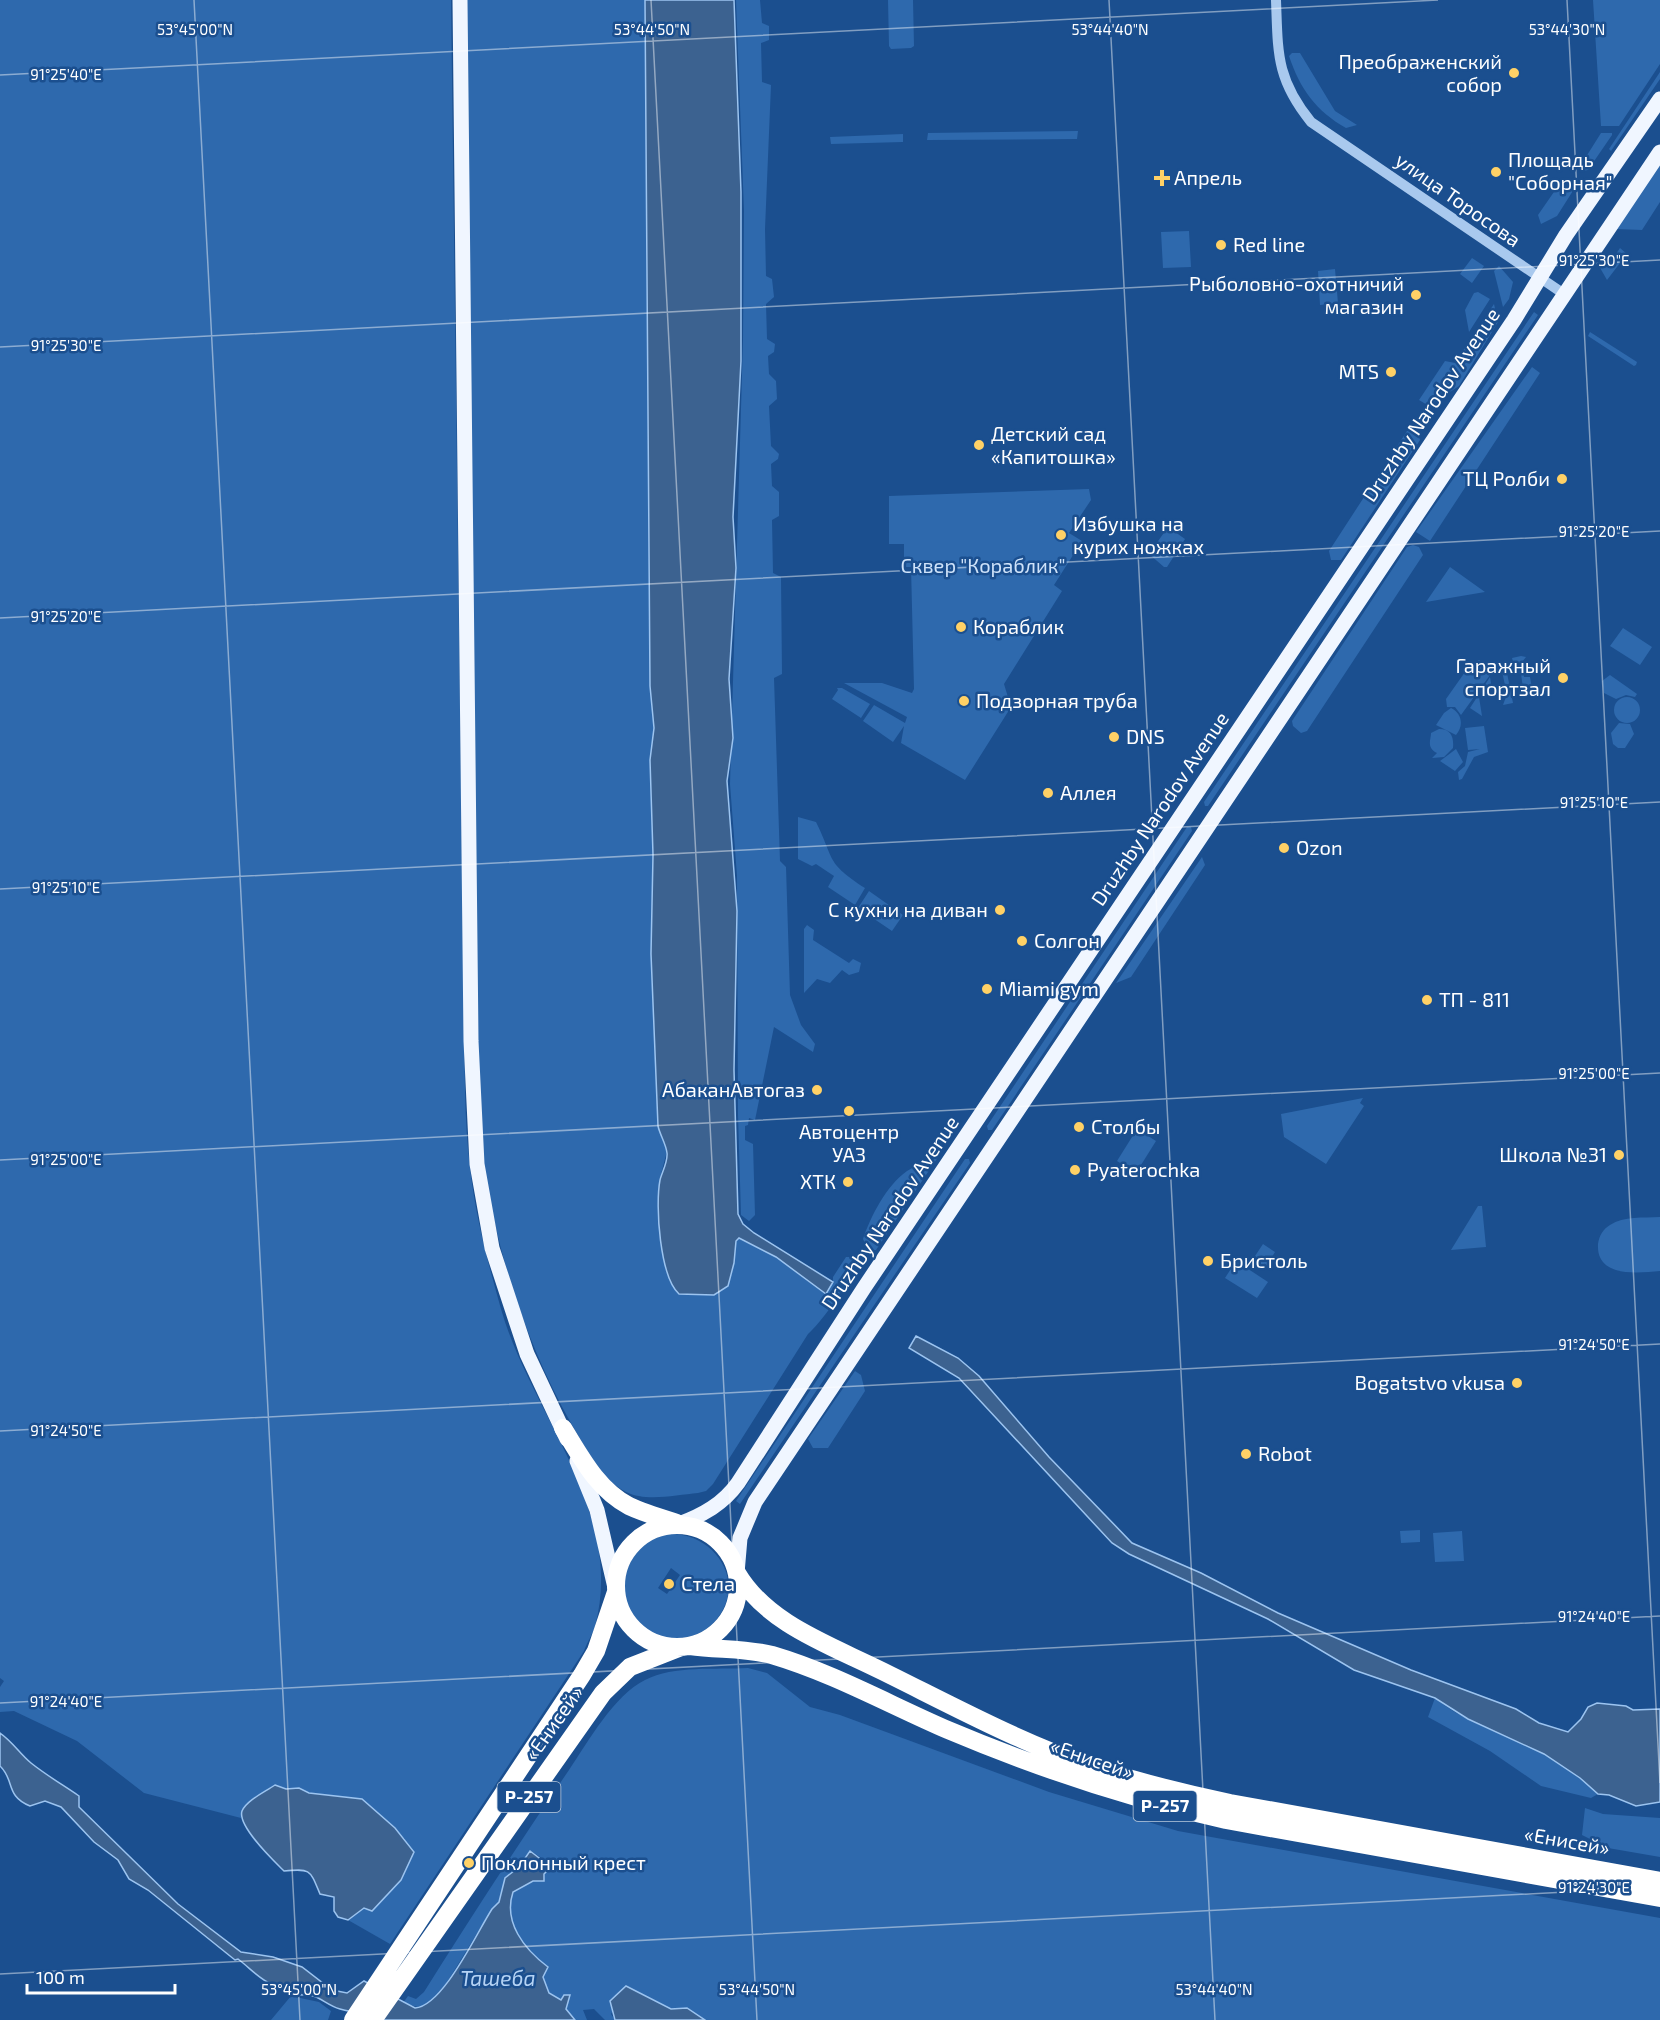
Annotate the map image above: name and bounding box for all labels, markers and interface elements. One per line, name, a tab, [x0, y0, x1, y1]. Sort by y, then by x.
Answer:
text: 53°45'00"N	[157, 20, 233, 38]
text: 53°44'50"N	[614, 20, 690, 38]
text: 53°44'40"N	[1071, 20, 1149, 38]
text: 53°44'30"N	[1529, 20, 1605, 38]
place label: Преображенский собор	[1338, 49, 1502, 96]
text: 91°25'40"E	[30, 65, 102, 83]
marker: Преображенский собор	[1507, 66, 1521, 80]
street label: улица Торосова	[1391, 147, 1526, 252]
place label: Площадь "Соборная"	[1508, 147, 1613, 194]
place label: Апрель	[1174, 165, 1242, 189]
marker: Площадь "Соборная"	[1489, 165, 1503, 179]
marker: Апрель	[1155, 171, 1169, 185]
place label: Red line	[1233, 232, 1305, 256]
marker: Red line	[1214, 238, 1228, 252]
text: 91°25'30"E	[1559, 251, 1629, 269]
place label: Рыболовно-охотничий магазин	[1189, 271, 1404, 318]
marker: Рыболовно-охотничий магазин	[1409, 288, 1423, 302]
street label: Druzhby Narodov Avenue	[1356, 303, 1504, 506]
text: 91°25'30"E	[31, 336, 101, 354]
place label: MTS	[1339, 359, 1379, 383]
marker: MTS	[1384, 365, 1398, 379]
place label: Детский сад «Капитошка»	[991, 421, 1116, 468]
marker: Детский сад «Капитошка»	[972, 438, 986, 452]
place label: ТЦ Ролби	[1463, 466, 1550, 490]
marker: ТЦ Ролби	[1555, 472, 1569, 486]
place label: Избушка на курих ножках	[1073, 511, 1204, 559]
text: 91°25'20"E	[1559, 522, 1629, 540]
marker: Избушка на курих ножках	[1054, 528, 1068, 542]
park label: Сквер "Кораблик"	[900, 553, 1066, 577]
text: 91°25'20"E	[31, 607, 101, 625]
place label: Кораблик	[973, 614, 1064, 638]
marker: Кораблик	[954, 620, 968, 634]
place label: Гаражный спортзал	[1456, 653, 1551, 700]
marker: Гаражный спортзал	[1556, 671, 1570, 685]
place label: Подзорная труба	[976, 688, 1138, 713]
marker: Подзорная труба	[957, 694, 971, 708]
street label: Druzhby Narodov Avenue	[1085, 707, 1233, 910]
place label: DNS	[1126, 724, 1165, 748]
marker: DNS	[1107, 730, 1121, 744]
place label: Аллея	[1060, 780, 1117, 804]
marker: Аллея	[1041, 786, 1055, 800]
text: 91°25'10"E	[1560, 793, 1628, 811]
place label: Ozon	[1296, 835, 1343, 859]
marker: Ozon	[1277, 841, 1291, 855]
text: 91°25'10"E	[32, 878, 100, 896]
place label: С кухни на диван	[828, 897, 988, 922]
marker: С кухни на диван	[993, 903, 1007, 917]
place label: Солгон	[1034, 928, 1100, 952]
marker: Солгон	[1015, 934, 1029, 948]
place label: Miami gym	[999, 976, 1099, 1000]
marker: Miami gym	[980, 982, 994, 996]
place label: ТП - 811	[1439, 987, 1510, 1011]
marker: ТП - 811	[1420, 993, 1434, 1007]
text: 91°25'00"E	[1558, 1064, 1630, 1082]
place label: АбаканАвтогаз	[662, 1077, 805, 1101]
marker: АбаканАвтогаз	[810, 1083, 824, 1097]
marker: Автоцентр УАЗ	[842, 1104, 856, 1118]
street label: Druzhby Narodov Avenue	[815, 1111, 963, 1314]
place label: Столбы	[1091, 1114, 1160, 1138]
place label: Автоцентр УАЗ	[799, 1119, 899, 1166]
marker: Столбы	[1072, 1120, 1086, 1134]
place label: Школа №31	[1499, 1142, 1607, 1166]
marker: Школа №31	[1612, 1148, 1626, 1162]
text: 91°25'00"E	[30, 1150, 102, 1168]
place label: Pyaterochka	[1087, 1157, 1200, 1181]
marker: Pyaterochka	[1068, 1163, 1082, 1177]
place label: ХТК	[800, 1169, 836, 1193]
marker: ХТК	[841, 1175, 855, 1189]
place label: Бристоль	[1220, 1248, 1308, 1272]
marker: Бристоль	[1201, 1254, 1215, 1268]
text: 91°24'50"E	[1558, 1335, 1630, 1353]
place label: Bogatstvo vkusa	[1355, 1370, 1505, 1394]
marker: Bogatstvo vkusa	[1510, 1376, 1524, 1390]
text: 91°24'50"E	[30, 1421, 102, 1439]
place label: Robot	[1258, 1441, 1312, 1465]
marker: Robot	[1239, 1447, 1253, 1461]
place label: Стела	[681, 1571, 735, 1595]
marker: Стела	[662, 1577, 676, 1591]
text: 91°24'40"E	[1558, 1607, 1630, 1625]
street label: «Енисей»	[519, 1680, 588, 1765]
text: 91°24'40"E	[30, 1692, 102, 1710]
street label: «Енисей»	[1048, 1733, 1137, 1783]
road number: Р-257	[498, 1782, 560, 1812]
road number: Р-257	[1134, 1791, 1196, 1821]
street label: «Енисей»	[1523, 1821, 1612, 1859]
place label: Поклонный крест	[481, 1850, 646, 1874]
marker: Поклонный крест	[462, 1856, 476, 1870]
text: 91°24'30"E	[1558, 1878, 1630, 1896]
scale bar	[27, 1957, 176, 1995]
water label: Ташеба	[460, 1965, 536, 1990]
text: 100 m	[36, 1966, 85, 1988]
text: 53°45'00"N	[261, 1980, 337, 1998]
text: 53°44'50"N	[719, 1980, 795, 1998]
text: 53°44'40"N	[1175, 1980, 1253, 1998]

